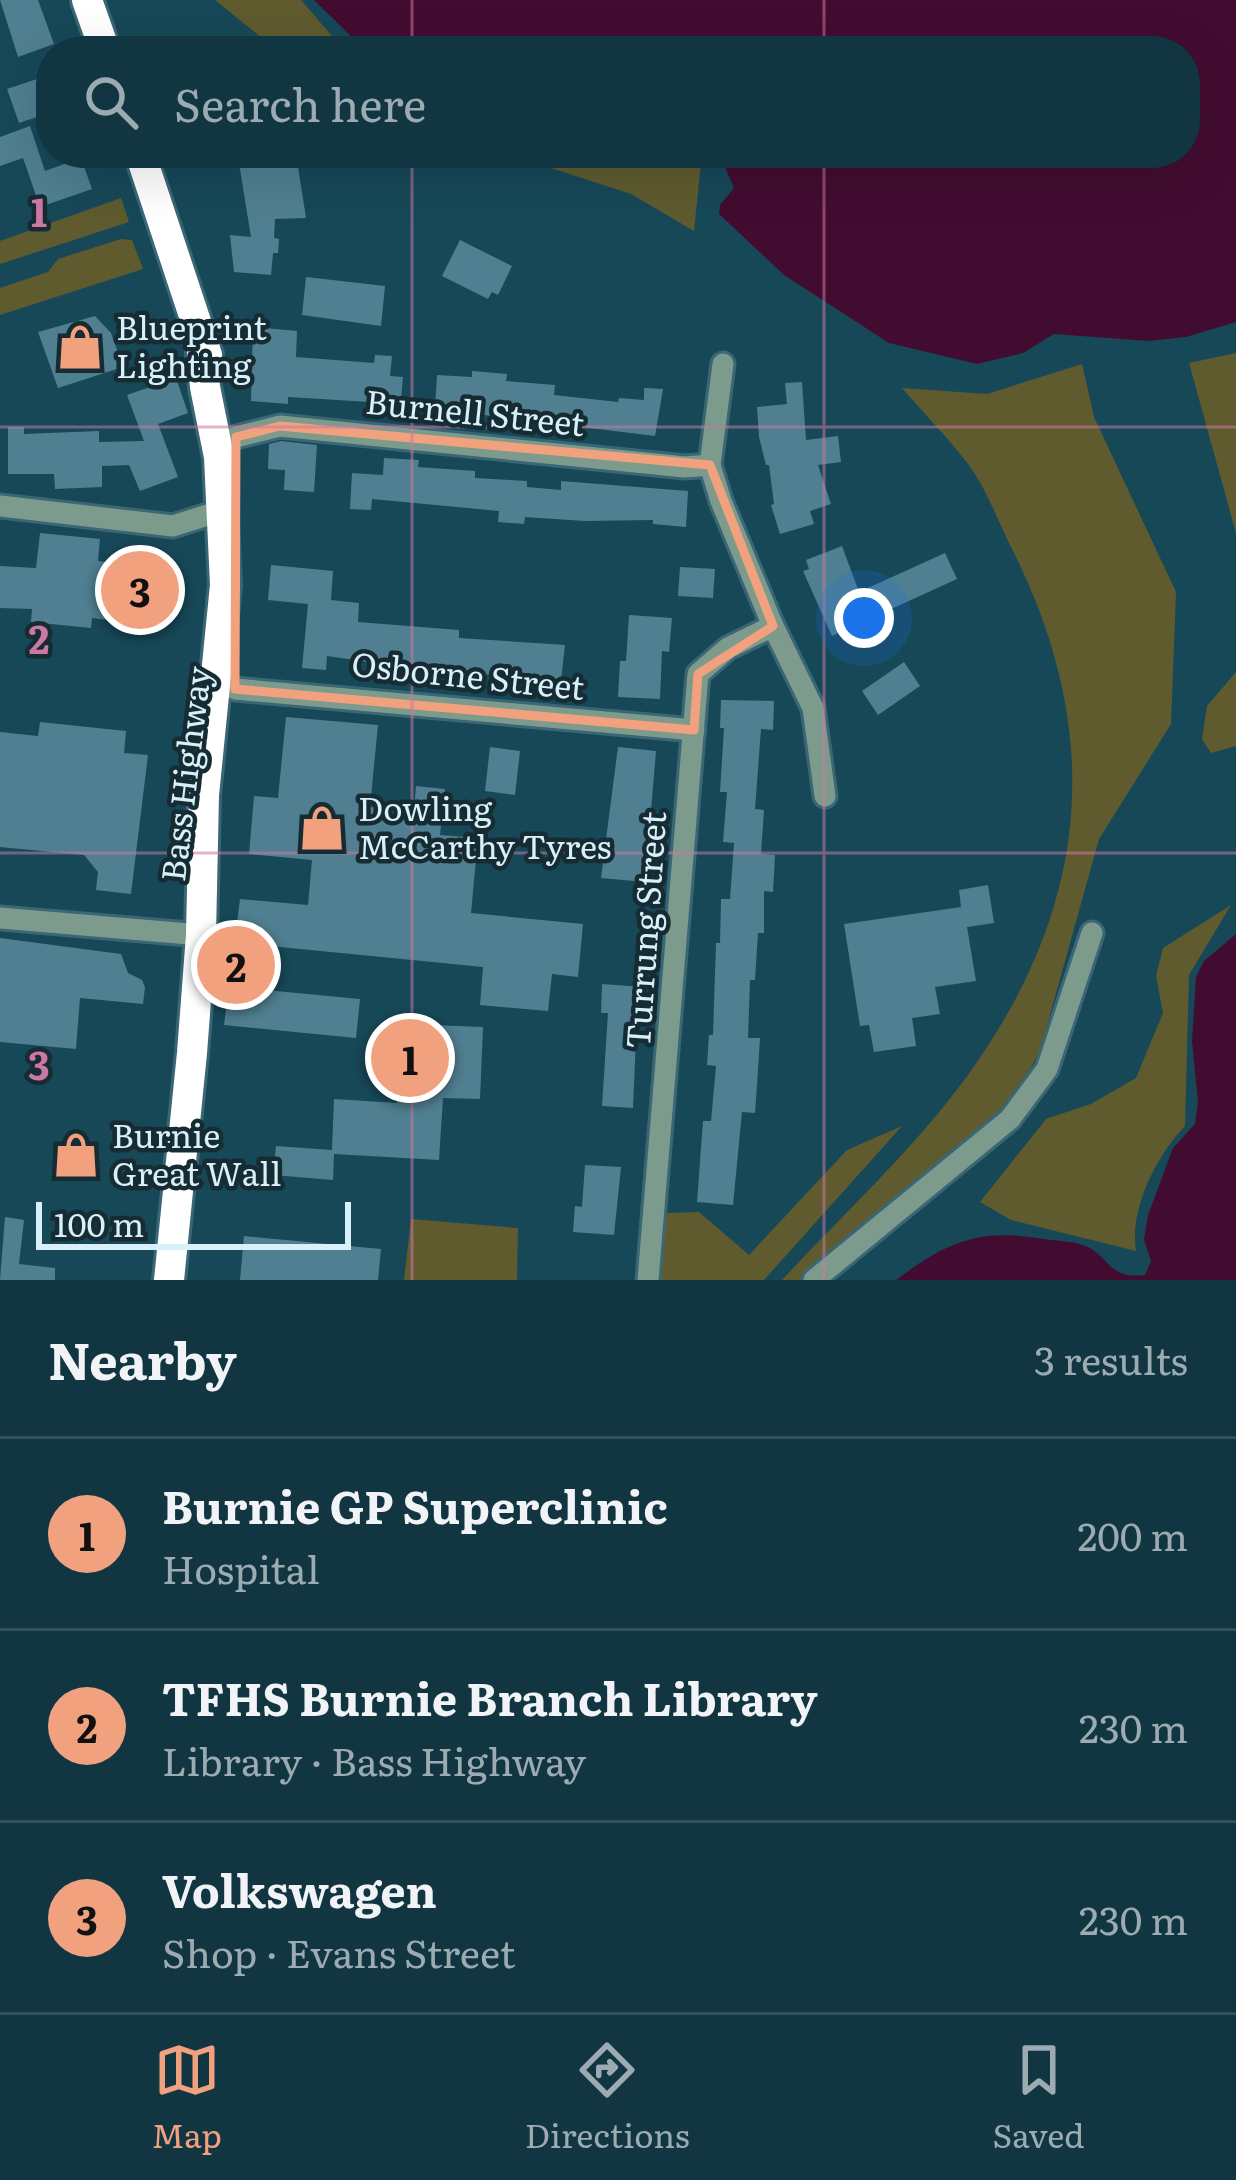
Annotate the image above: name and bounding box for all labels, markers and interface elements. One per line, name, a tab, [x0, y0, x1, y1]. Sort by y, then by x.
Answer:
search box	[36, 36, 1200, 168]
icon: search	[78, 69, 144, 135]
text: Search here	[174, 69, 426, 136]
text: 1	[31, 181, 47, 239]
place label: Blueprint Lighting	[116, 301, 268, 388]
shop icon: Blueprint Lighting	[55, 322, 105, 372]
street label: Burnell Street	[363, 375, 588, 446]
pin: 3	[101, 545, 179, 635]
your location	[834, 588, 894, 648]
text: 2	[29, 608, 49, 666]
street label: Osborne Street	[349, 637, 588, 710]
street label: Bass Highway	[146, 663, 221, 884]
place label: Dowling McCarthy Tyres	[358, 782, 612, 869]
shop icon: Dowling McCarthy Tyres	[297, 803, 347, 853]
street label: Turrung Street	[611, 809, 676, 1050]
pin: 2	[197, 920, 275, 1010]
pin: 1	[371, 1013, 449, 1103]
text: 3	[28, 1034, 50, 1092]
place label: Burnie Great Wall	[112, 1109, 281, 1196]
shop icon: Burnie Great Wall	[51, 1130, 101, 1180]
scale bar	[36, 1196, 351, 1249]
text: 100 m	[54, 1198, 144, 1247]
text: Nearby	[48, 1320, 237, 1396]
text: 3 results	[1034, 1329, 1188, 1387]
text: Burnie GP Superclinic	[162, 1471, 668, 1538]
text: 1	[79, 1505, 95, 1563]
text: 200 m	[1078, 1505, 1188, 1563]
text: Hospital	[162, 1538, 320, 1596]
text: TFHS Burnie Branch Library	[162, 1663, 818, 1730]
text: 2	[77, 1697, 97, 1755]
text: 230 m	[1079, 1697, 1188, 1755]
text: Library · Bass Highway	[162, 1730, 586, 1788]
text: Volkswagen	[162, 1855, 437, 1922]
text: 3	[76, 1889, 98, 1947]
text: 230 m	[1079, 1889, 1188, 1947]
text: Shop · Evans Street	[162, 1922, 515, 1980]
tab: Map	[151, 2037, 222, 2158]
tab: Directions	[525, 2037, 690, 2158]
tab: Saved	[993, 2037, 1085, 2158]

